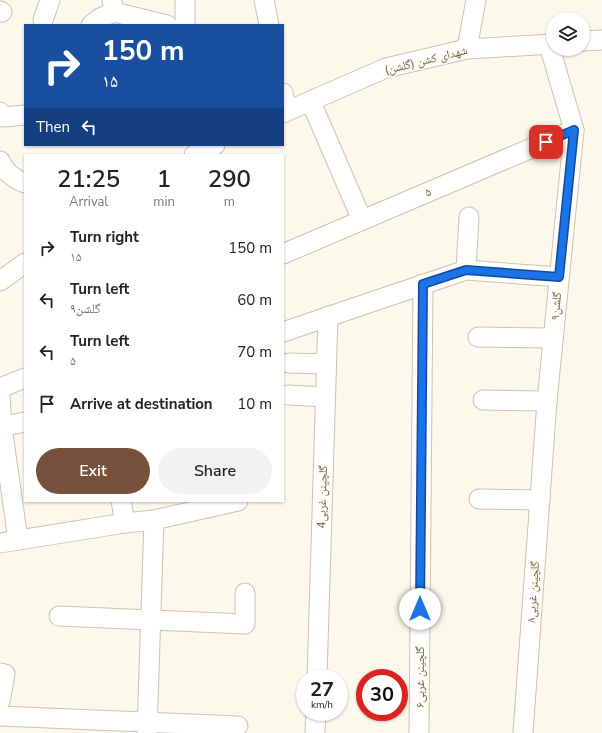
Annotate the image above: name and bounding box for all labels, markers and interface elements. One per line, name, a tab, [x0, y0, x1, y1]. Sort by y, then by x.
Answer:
map controls	[546, 12, 590, 56]
button: layers	[546, 12, 590, 56]
text: 150 m	[102, 32, 185, 70]
icon: right	[36, 40, 88, 92]
street label: شهدای کشن (گلشن)	[383, 42, 469, 78]
text: ۱۵	[102, 69, 118, 93]
icon: left	[78, 116, 100, 138]
text: Then	[36, 117, 70, 137]
pin	[529, 125, 563, 159]
icon: arrive	[535, 131, 557, 153]
text: 21:25	[57, 163, 120, 195]
text: 1	[157, 163, 171, 195]
text: 290	[208, 163, 251, 195]
street label: ۵	[422, 184, 434, 200]
text: Arrival	[69, 193, 108, 211]
text: min	[153, 193, 175, 211]
text: m	[224, 193, 235, 211]
text: Turn right	[70, 227, 139, 247]
icon: right	[36, 237, 58, 259]
text: 150 m	[228, 238, 272, 258]
text: ۱۵	[70, 248, 82, 266]
text: Turn left	[70, 279, 129, 299]
icon: left	[36, 289, 58, 311]
text: 60 m	[237, 290, 272, 310]
street label: گلشن۹	[547, 291, 565, 321]
text: گلشن۹	[70, 300, 101, 318]
text: Turn left	[70, 331, 129, 351]
icon: left	[36, 341, 58, 363]
text: 70 m	[237, 342, 272, 362]
text: ۵	[70, 352, 76, 370]
icon: arrive	[36, 393, 58, 415]
text: Arrive at destination	[70, 394, 213, 414]
text: 10 m	[237, 394, 272, 414]
button: Exit	[36, 448, 150, 494]
button: Share	[158, 448, 272, 494]
street label: 4گلچینن غربی	[313, 465, 331, 529]
street label: گلچینن غربی۸	[523, 561, 543, 623]
position arrow	[399, 588, 441, 630]
street label: گلچینن غربی۶	[412, 646, 428, 708]
speed limit sign: 30	[356, 669, 408, 721]
text: 27	[310, 676, 334, 703]
text: km/h	[311, 698, 333, 712]

